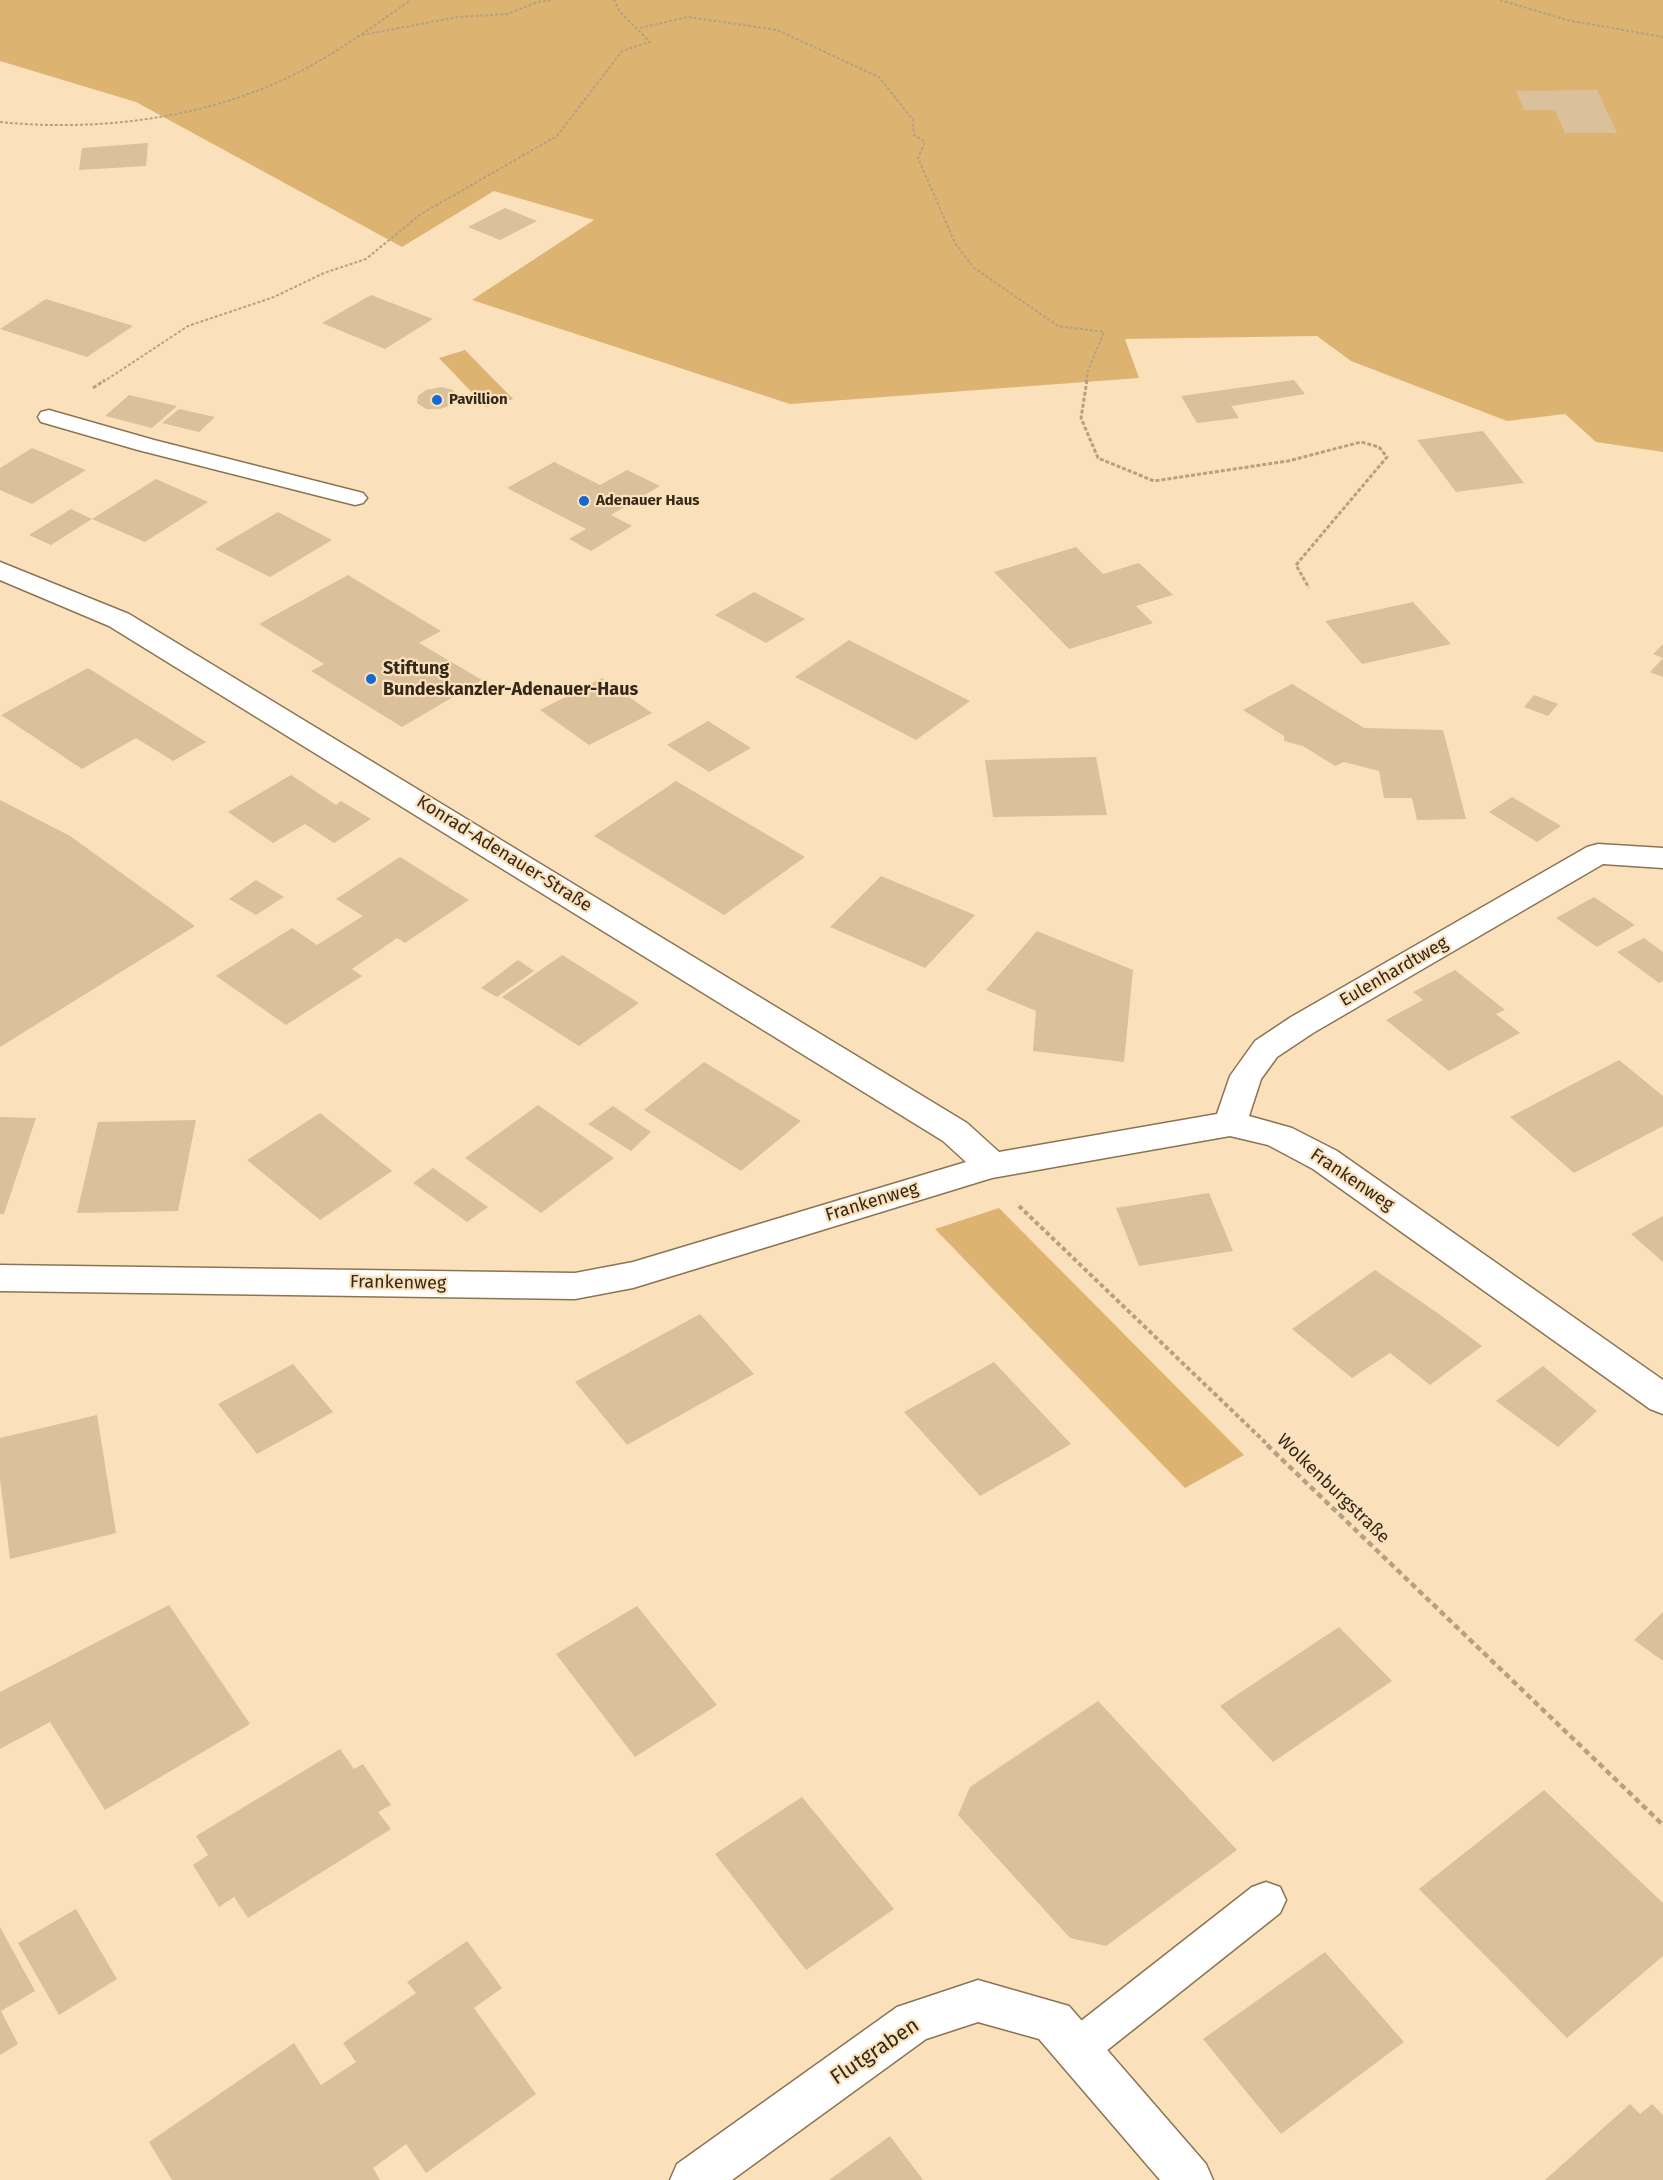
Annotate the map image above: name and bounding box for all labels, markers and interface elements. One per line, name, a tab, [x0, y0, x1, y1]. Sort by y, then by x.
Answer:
place label: Pavillion	[449, 391, 508, 409]
marker: Pavillion	[430, 393, 444, 407]
place label: Adenauer Haus	[596, 492, 699, 510]
marker: Adenauer Haus	[577, 494, 591, 508]
place label: Stiftung Bundeskanzler-Adenauer-Haus	[383, 658, 638, 700]
marker: Stiftung Bundeskanzler-Adenauer-Haus	[364, 672, 378, 686]
street label: Konrad-Adenauer-Straße	[412, 791, 596, 917]
street label: Eulenhardtweg	[1336, 932, 1452, 1012]
street label: Frankenweg	[1306, 1144, 1398, 1216]
street label: Frankenweg	[823, 1178, 921, 1226]
street label: Frankenweg	[350, 1271, 446, 1295]
street label: Wolkenburgstraße	[1272, 1430, 1394, 1548]
street label: Flutgraben	[826, 2013, 924, 2091]

